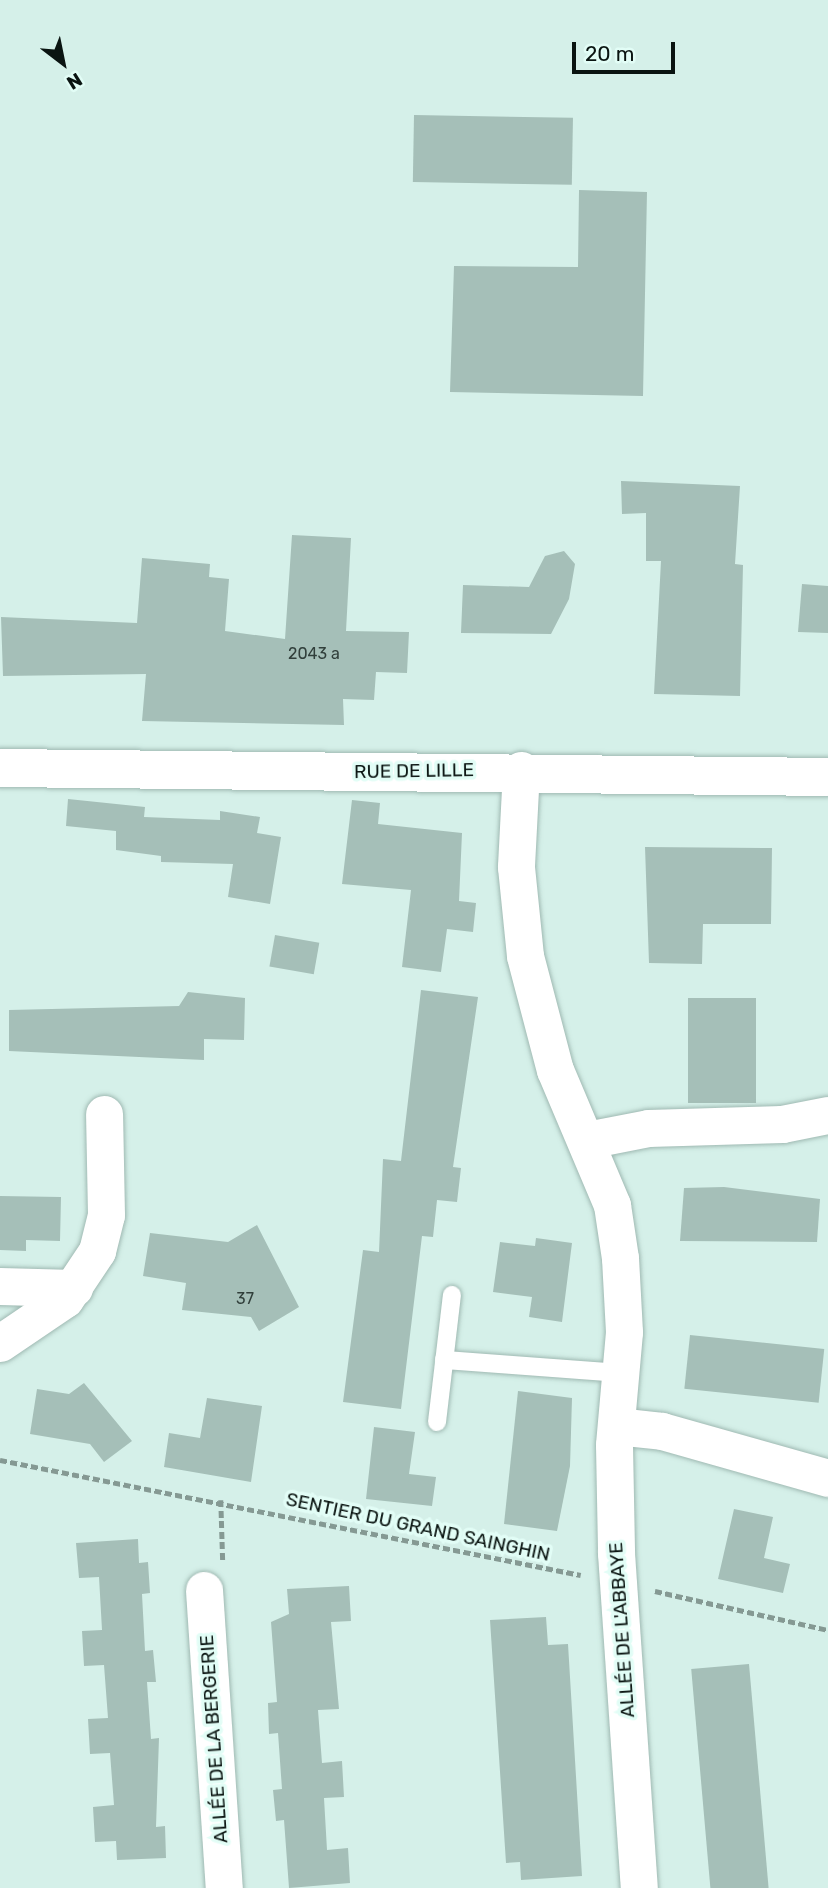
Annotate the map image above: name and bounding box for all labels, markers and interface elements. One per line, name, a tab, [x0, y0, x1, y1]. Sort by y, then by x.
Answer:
north arrow	[28, 28, 98, 98]
scale bar	[576, 28, 679, 72]
text: 20 m	[585, 41, 634, 66]
text: N	[63, 68, 86, 95]
house number: 2043 a	[288, 644, 340, 664]
street label: RUE DE LILLE	[354, 759, 474, 783]
house number: 37	[236, 1289, 254, 1309]
street label: SENTIER DU GRAND SAINGHIN	[284, 1488, 552, 1566]
street label: ALLÉE DE L'ABBAYE	[604, 1542, 640, 1718]
street label: ALLÉE DE LA BERGERIE	[195, 1634, 233, 1844]

